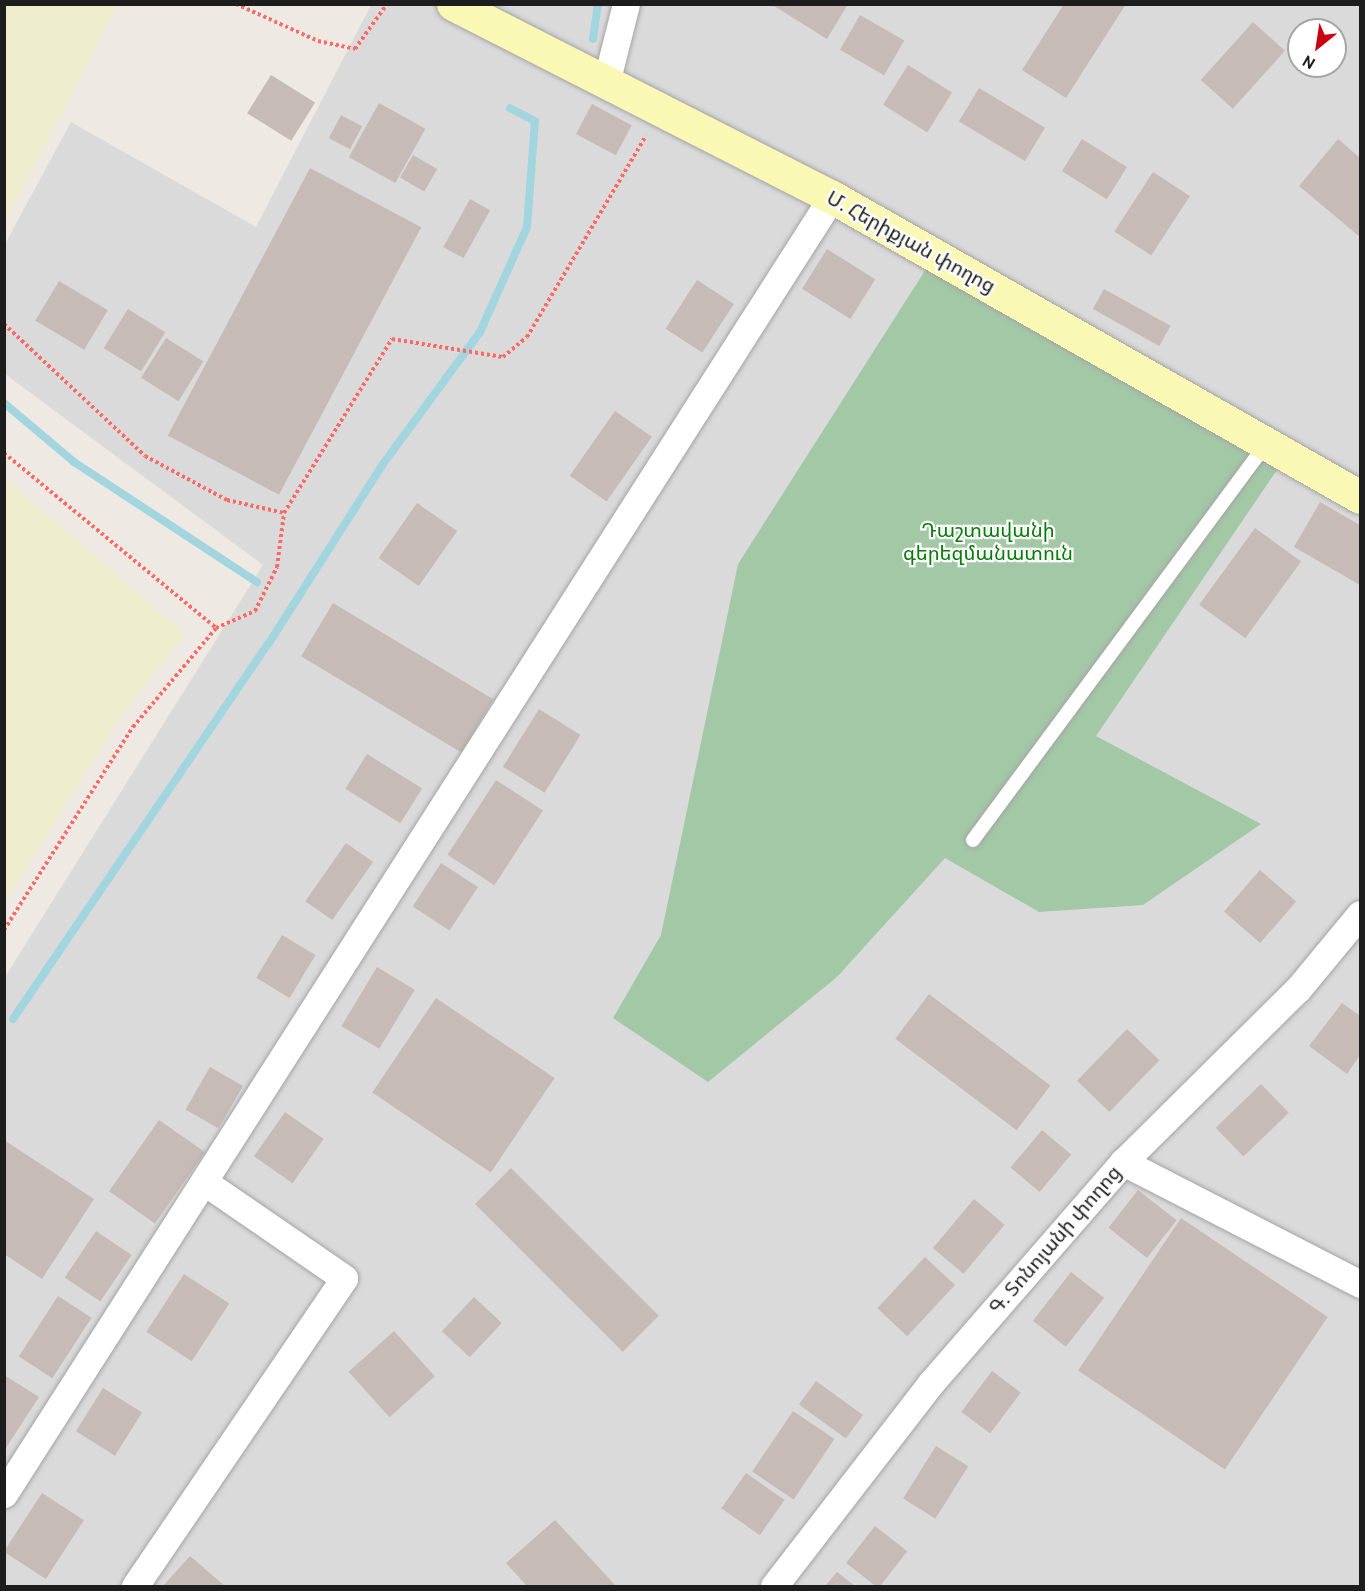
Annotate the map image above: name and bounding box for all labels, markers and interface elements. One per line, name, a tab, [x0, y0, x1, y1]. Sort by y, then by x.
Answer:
north arrow	[1287, 18, 1347, 78]
text: N	[1299, 51, 1318, 73]
street label: Մ. Հերիքյան փողոց	[822, 186, 1000, 298]
park label: Դաշտավանի գերեզմանատուն	[903, 518, 1073, 565]
street label: Գ. Տոնոյանի փողոց	[984, 1161, 1126, 1319]

